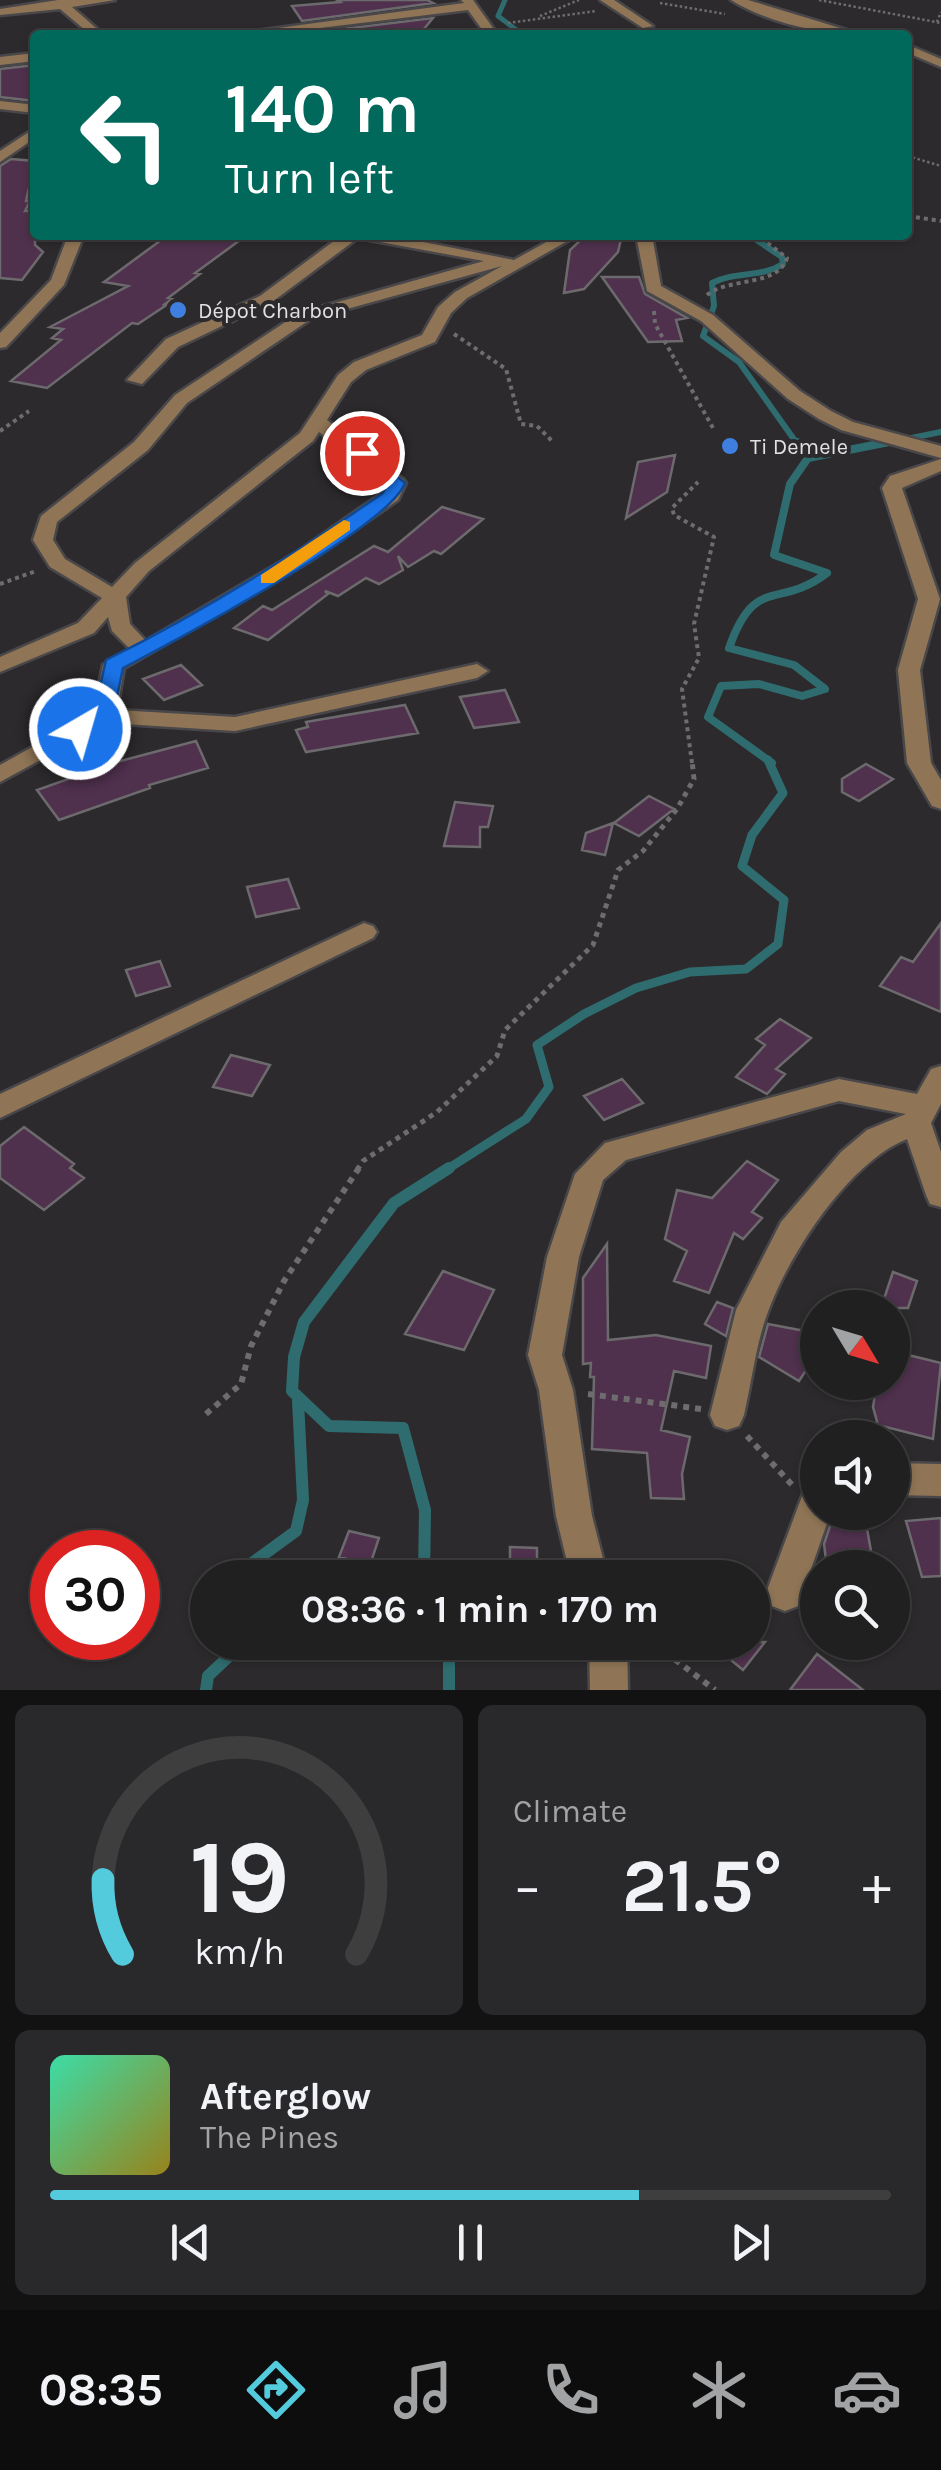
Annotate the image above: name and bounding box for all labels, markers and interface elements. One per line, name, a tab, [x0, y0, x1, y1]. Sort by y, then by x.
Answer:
text: 140 m	[225, 68, 420, 150]
icon: left	[60, 70, 190, 200]
text: Turn left	[225, 152, 394, 204]
place label: Dépot Charbon	[198, 298, 347, 324]
marker: Dépot Charbon	[167, 299, 189, 321]
pin	[320, 411, 405, 496]
icon: arrive	[335, 426, 390, 481]
place label: Ti Demele	[750, 434, 848, 460]
marker: Ti Demele	[719, 435, 741, 457]
position arrow	[28, 677, 132, 781]
north arrow	[800, 1290, 910, 1400]
map controls	[800, 1290, 910, 1660]
button: sound	[800, 1420, 910, 1530]
speed limit sign: 30	[30, 1530, 160, 1660]
button: search	[800, 1550, 910, 1660]
text: 08:36 · 1 min · 170 m	[301, 1587, 659, 1632]
text: Climate	[513, 1793, 627, 1830]
text: 19	[189, 1817, 289, 1938]
text: 21.5°	[621, 1842, 783, 1930]
text: −	[513, 1854, 542, 1918]
text: +	[862, 1854, 891, 1918]
text: km/h	[194, 1931, 284, 1973]
text: Afterglow	[200, 2074, 371, 2119]
text: The Pines	[200, 2119, 339, 2156]
icon: previous	[163, 2215, 218, 2270]
icon: pause	[443, 2215, 498, 2270]
icon: next	[723, 2215, 778, 2270]
icon: directions	[241, 2355, 311, 2425]
icon: music	[388, 2355, 458, 2425]
icon: phone	[536, 2355, 606, 2425]
icon: climate	[684, 2355, 754, 2425]
icon: car	[832, 2355, 902, 2425]
text: 08:35	[39, 2364, 163, 2416]

